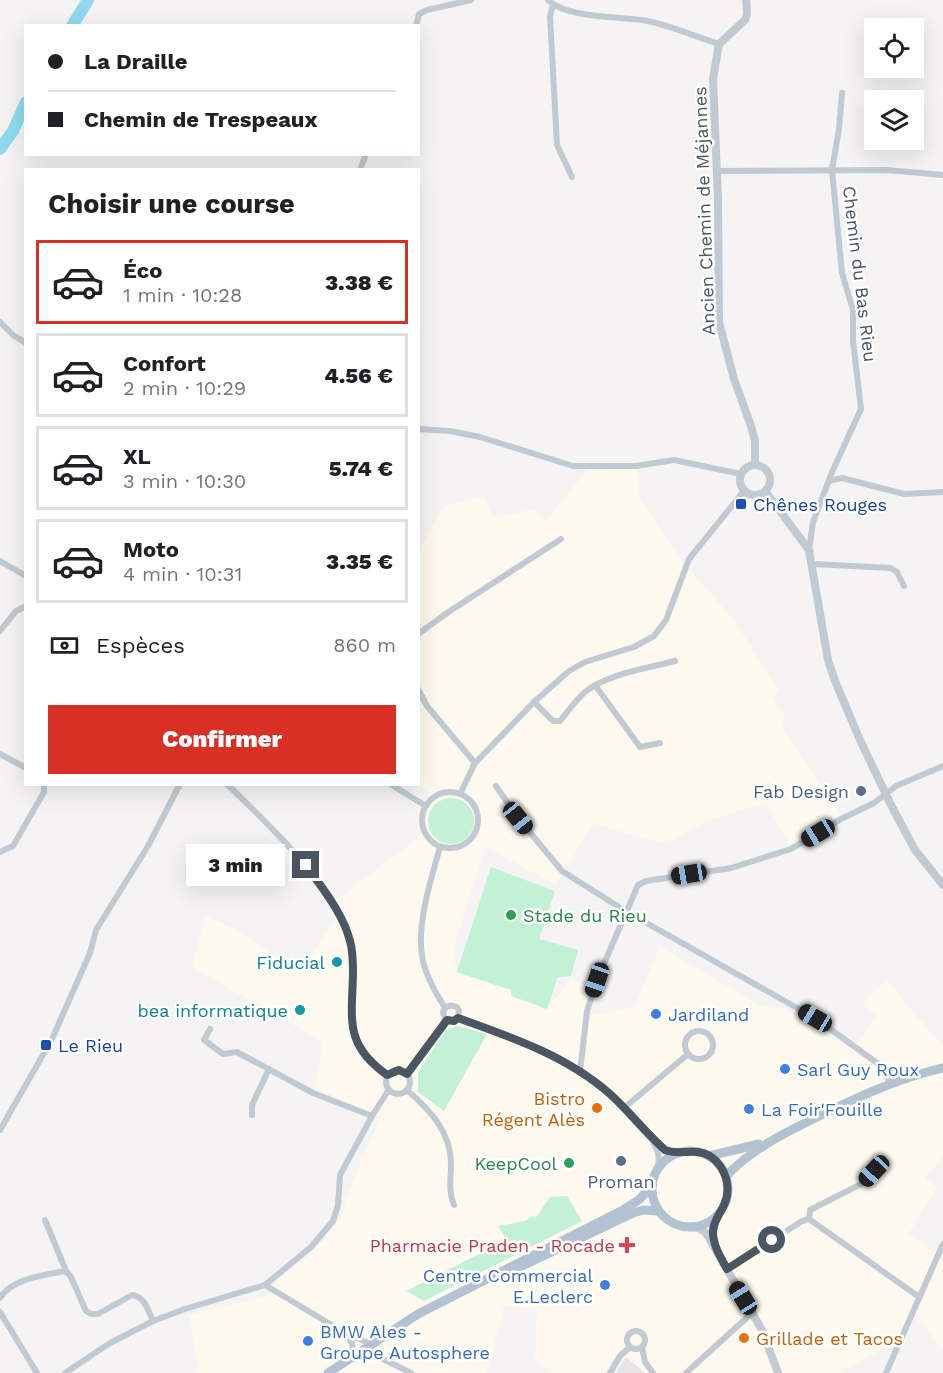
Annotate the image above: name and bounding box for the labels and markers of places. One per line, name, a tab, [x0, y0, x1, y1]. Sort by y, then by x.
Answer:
place label: Chênes Rouges	[753, 494, 887, 515]
marker: Chênes Rouges	[734, 497, 748, 511]
place label: Fab Design	[753, 781, 849, 802]
marker: Fab Design	[854, 784, 868, 798]
place label: Stade du Rieu	[523, 905, 647, 926]
marker: Stade du Rieu	[504, 908, 518, 922]
place label: Fiducial	[256, 952, 325, 973]
marker: Fiducial	[330, 955, 344, 969]
place label: bea informatique	[138, 1000, 288, 1021]
marker: bea informatique	[293, 1003, 307, 1017]
place label: Jardiland	[668, 1004, 749, 1025]
marker: Jardiland	[649, 1007, 663, 1021]
place label: Le Rieu	[58, 1035, 123, 1056]
marker: Le Rieu	[39, 1038, 53, 1052]
place label: Sarl Guy Roux	[797, 1059, 919, 1080]
marker: Sarl Guy Roux	[778, 1062, 792, 1076]
place label: Bistro Régent Alès	[482, 1088, 585, 1130]
place label: La Foir'Fouille	[761, 1099, 883, 1120]
marker: Bistro Régent Alès	[590, 1101, 604, 1115]
marker: La Foir'Fouille	[742, 1102, 756, 1116]
place label: KeepCool	[474, 1153, 557, 1174]
marker: Proman	[614, 1154, 628, 1168]
marker: KeepCool	[562, 1156, 576, 1170]
place label: Proman	[587, 1171, 655, 1192]
place label: Pharmacie Praden - Rocade	[370, 1235, 615, 1256]
marker: Pharmacie Praden - Rocade	[620, 1238, 634, 1252]
place label: Centre Commercial E.Leclerc	[423, 1265, 593, 1307]
marker: Centre Commercial E.Leclerc	[598, 1278, 612, 1292]
place label: BMW Ales - Groupe Autosphere	[320, 1321, 490, 1363]
place label: Grillade et Tacos	[756, 1328, 903, 1349]
marker: Grillade et Tacos	[737, 1331, 751, 1345]
marker: BMW Ales - Groupe Autosphere	[301, 1334, 315, 1348]

